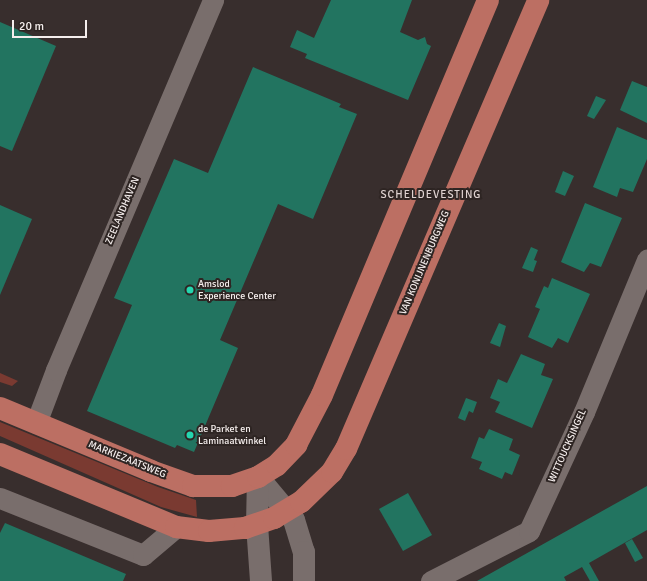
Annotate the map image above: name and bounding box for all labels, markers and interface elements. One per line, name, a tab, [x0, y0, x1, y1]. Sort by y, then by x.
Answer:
scale bar	[14, 12, 89, 38]
text: 20 m	[19, 19, 44, 34]
street label: ZEELANDHAVEN	[103, 176, 143, 246]
district label: SCHELDEVESTING	[381, 188, 481, 202]
street label: VAN KONIJNENBURGWEG	[398, 209, 452, 317]
place label: Amslod Experience Center	[198, 278, 276, 302]
marker: Amslod Experience Center	[185, 285, 195, 295]
street label: WITTOUCKSINGEL	[546, 407, 590, 485]
place label: de Parket en Laminaatwinkel	[198, 423, 266, 446]
marker: de Parket en Laminaatwinkel	[185, 430, 195, 440]
street label: MARKIEZAATSWEG	[86, 439, 168, 481]

